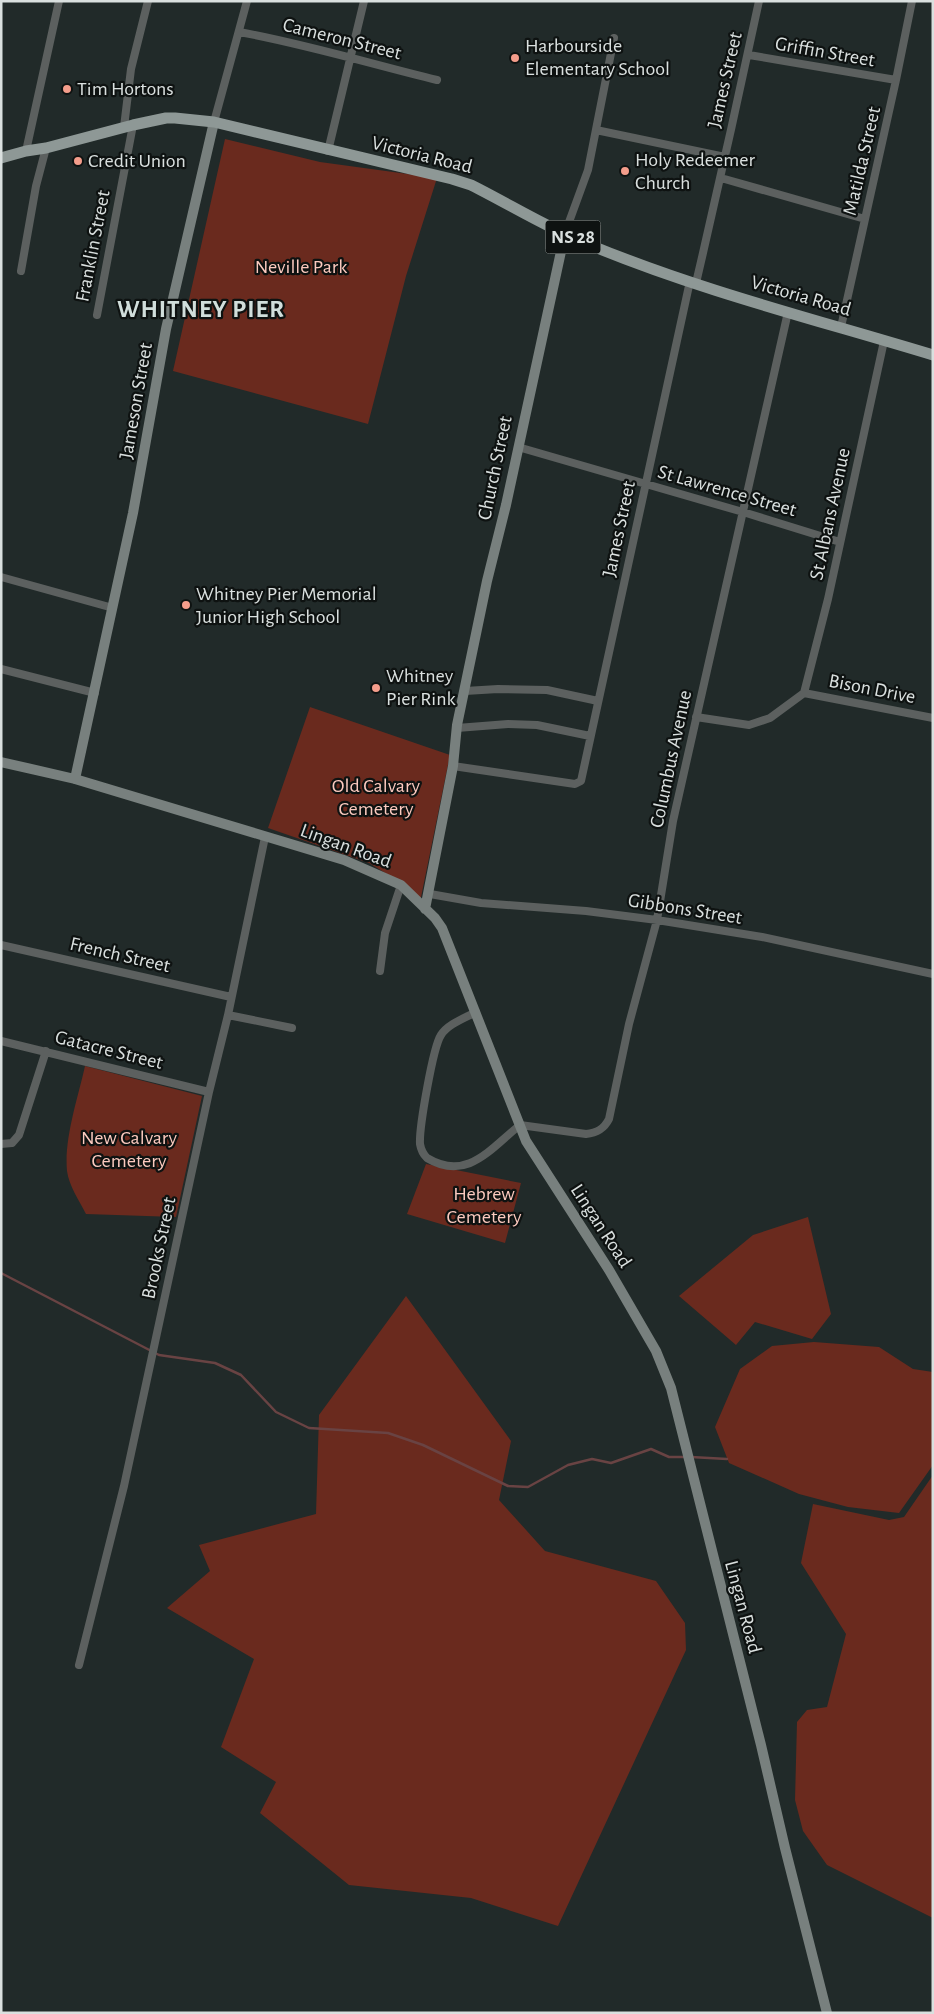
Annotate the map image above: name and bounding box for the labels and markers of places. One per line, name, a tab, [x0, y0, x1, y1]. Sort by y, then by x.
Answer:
place label: Harbourside Elementary School	[525, 36, 670, 79]
marker: Harbourside Elementary School	[509, 52, 521, 64]
place label: Tim Hortons	[77, 79, 174, 99]
marker: Tim Hortons	[61, 83, 73, 95]
place label: Holy Redeemer Church	[635, 150, 755, 193]
place label: Credit Union	[88, 151, 186, 171]
marker: Credit Union	[72, 155, 84, 167]
marker: Holy Redeemer Church	[619, 165, 631, 177]
place label: Whitney Pier Memorial Junior High School	[196, 584, 377, 627]
marker: Whitney Pier Memorial Junior High School	[180, 599, 192, 611]
place label: Whitney Pier Rink	[386, 666, 456, 709]
marker: Whitney Pier Rink	[370, 682, 382, 694]

